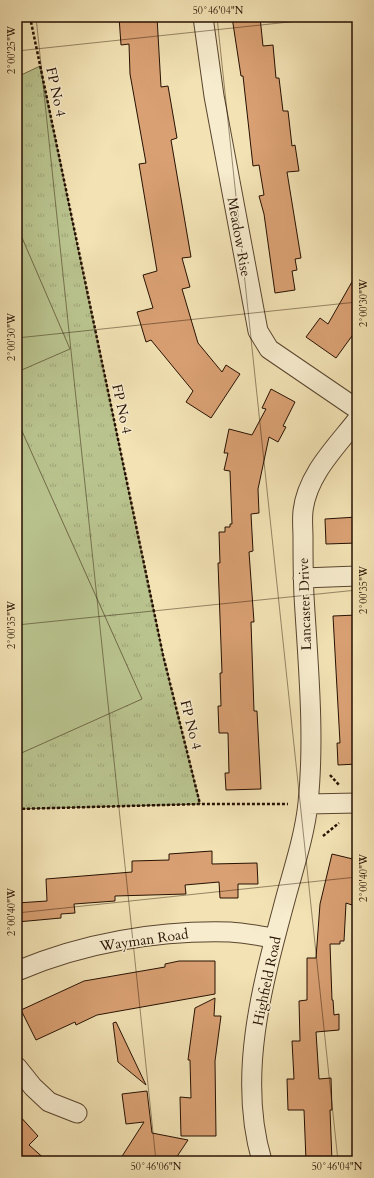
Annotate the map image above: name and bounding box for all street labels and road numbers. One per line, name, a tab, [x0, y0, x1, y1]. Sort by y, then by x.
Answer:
street label: FP No 4	[41, 65, 71, 119]
street label: Meadow Rise	[223, 196, 255, 278]
street label: FP No 4	[107, 382, 137, 436]
street label: Lancaster Drive	[294, 557, 316, 651]
street label: FP No 4	[176, 698, 206, 752]
street label: Wayman Road	[97, 924, 190, 956]
street label: Highfield Road	[248, 934, 286, 1027]

